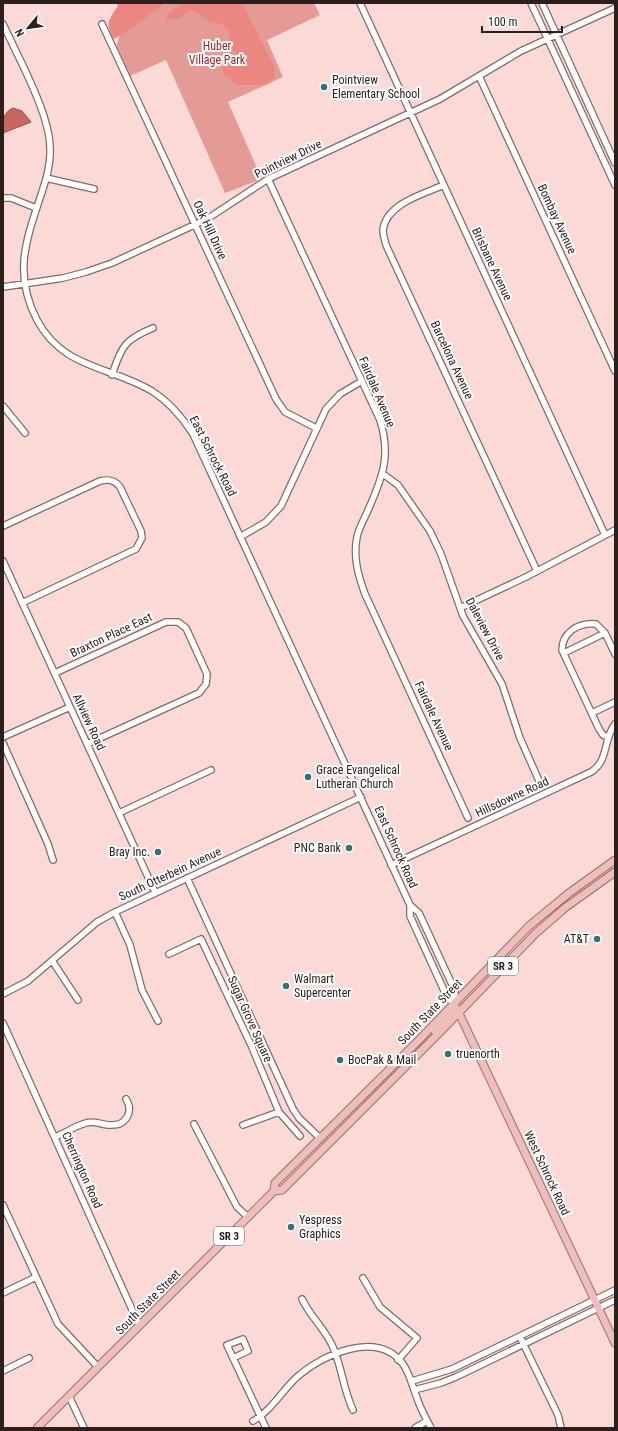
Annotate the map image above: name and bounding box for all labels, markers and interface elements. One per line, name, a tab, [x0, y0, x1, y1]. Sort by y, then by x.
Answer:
north arrow	[8, 8, 48, 48]
scale bar	[482, 8, 562, 34]
text: 100 m	[488, 15, 518, 29]
text: N	[12, 26, 27, 39]
park label: Huber Village Park	[189, 39, 246, 67]
place label: Pointview Elementary School	[332, 73, 420, 101]
marker: Pointview Elementary School	[319, 82, 329, 92]
street label: Pointview Drive	[252, 137, 324, 181]
street label: Bombay Avenue	[535, 182, 579, 256]
street label: Oak Hill Drive	[190, 198, 230, 262]
street label: Brisbane Avenue	[469, 225, 515, 303]
street label: Barcelona Avenue	[428, 319, 476, 402]
street label: Fairdale Avenue	[356, 355, 398, 430]
street label: East Schrock Road	[187, 413, 239, 499]
street label: Daleview Drive	[463, 595, 508, 663]
street label: Braxton Place East	[68, 610, 155, 660]
street label: Fairdale Avenue	[412, 679, 456, 753]
street label: Allview Road	[70, 692, 108, 752]
place label: Grace Evangelical Lutheran Church	[316, 763, 400, 791]
marker: Grace Evangelical Lutheran Church	[303, 772, 313, 782]
street label: Hillsdowne Road	[473, 774, 551, 820]
street label: East Schrock Road	[372, 804, 420, 890]
place label: PNC Bank	[294, 841, 342, 855]
marker: PNC Bank	[344, 843, 354, 853]
street label: South Otterbein Avenue	[117, 844, 224, 904]
place label: Bray Inc.	[109, 845, 150, 859]
marker: Bray Inc.	[153, 847, 163, 857]
place label: AT&T	[564, 932, 589, 946]
marker: AT&T	[592, 934, 602, 944]
road number: SR 3	[488, 957, 518, 975]
place label: Walmart Supercenter	[294, 972, 351, 1000]
street label: Sugar Grove Square	[225, 974, 275, 1065]
street label: South State Street	[395, 976, 465, 1048]
marker: Walmart Supercenter	[281, 981, 291, 991]
place label: truenorth	[456, 1047, 500, 1061]
marker: truenorth	[443, 1049, 453, 1059]
place label: BocPak & Mail	[348, 1053, 416, 1067]
marker: BocPak & Mail	[335, 1055, 345, 1065]
street label: West Schrock Road	[521, 1129, 573, 1217]
street label: Cherrington Road	[59, 1130, 105, 1210]
place label: Yespress Graphics	[299, 1213, 342, 1241]
marker: Yespress Graphics	[286, 1222, 296, 1232]
road number: SR 3	[214, 1227, 244, 1245]
street label: South State Street	[113, 1266, 184, 1337]

